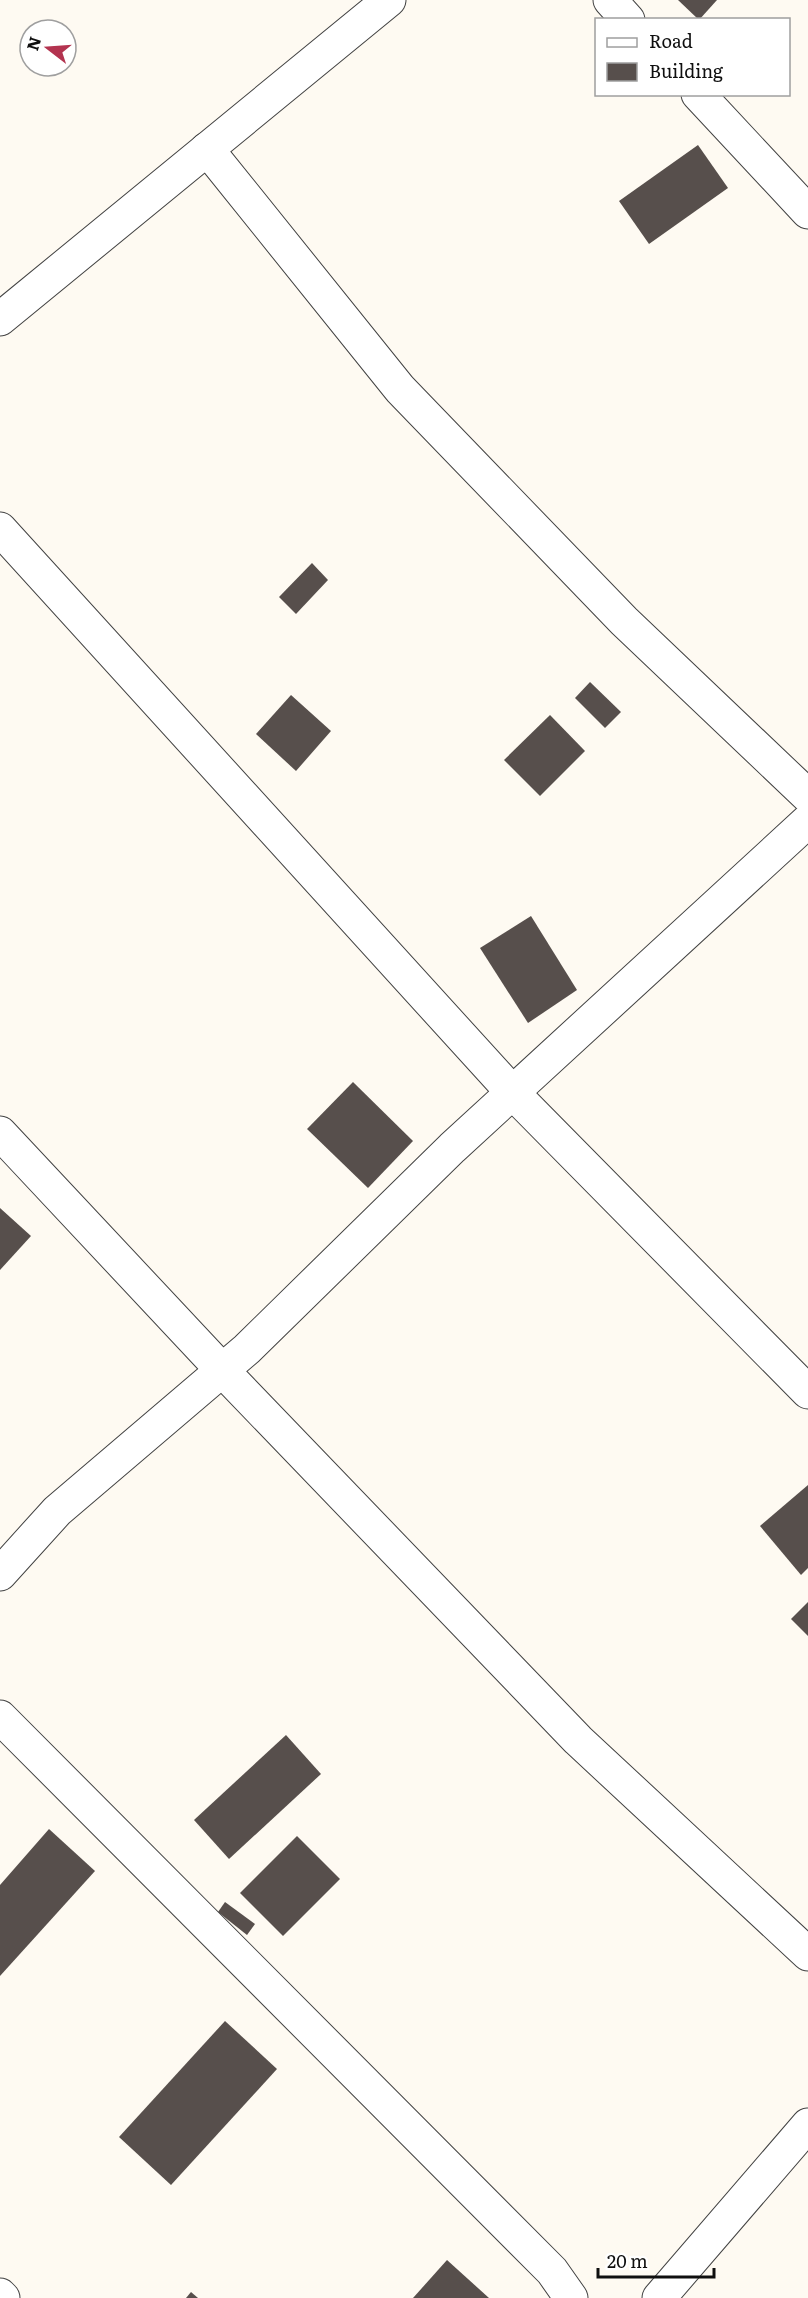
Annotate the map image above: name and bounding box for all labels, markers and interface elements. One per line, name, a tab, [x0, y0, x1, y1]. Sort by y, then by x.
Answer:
north arrow	[18, 18, 78, 78]
legend	[595, 18, 790, 96]
text: Road	[649, 27, 693, 54]
text: N	[19, 33, 46, 53]
text: Building	[649, 57, 724, 84]
scale bar	[598, 2241, 714, 2279]
text: 20 m	[607, 2247, 648, 2274]

